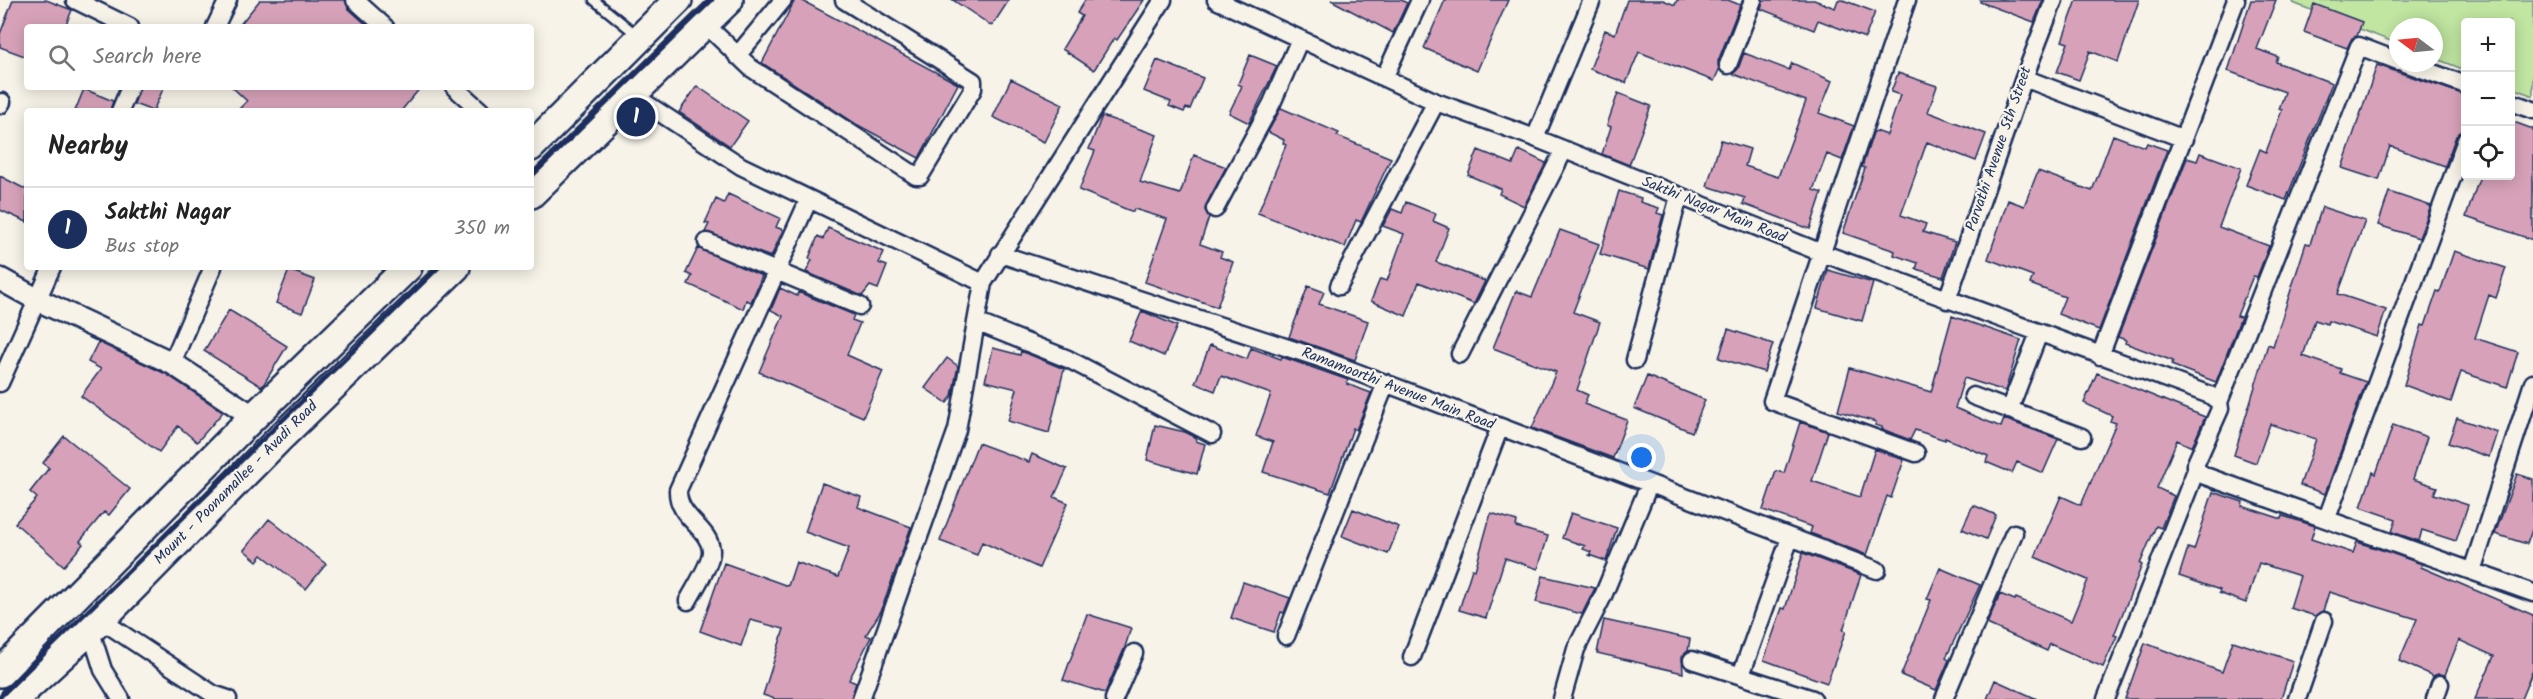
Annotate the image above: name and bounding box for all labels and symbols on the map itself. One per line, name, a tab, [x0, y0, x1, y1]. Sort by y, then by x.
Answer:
north arrow	[2389, 18, 2443, 72]
street label: Parvathi Avenue 5th Street	[1959, 63, 2039, 235]
pin: 1	[616, 94, 656, 140]
street label: Sakthi Nagar Main Road	[1638, 170, 1791, 250]
street label: Ramamoorthi Avenue Main Road	[1298, 341, 1499, 437]
street label: Mount - Poonamallee - Avadi Road	[148, 395, 324, 571]
your location	[1627, 443, 1656, 472]

